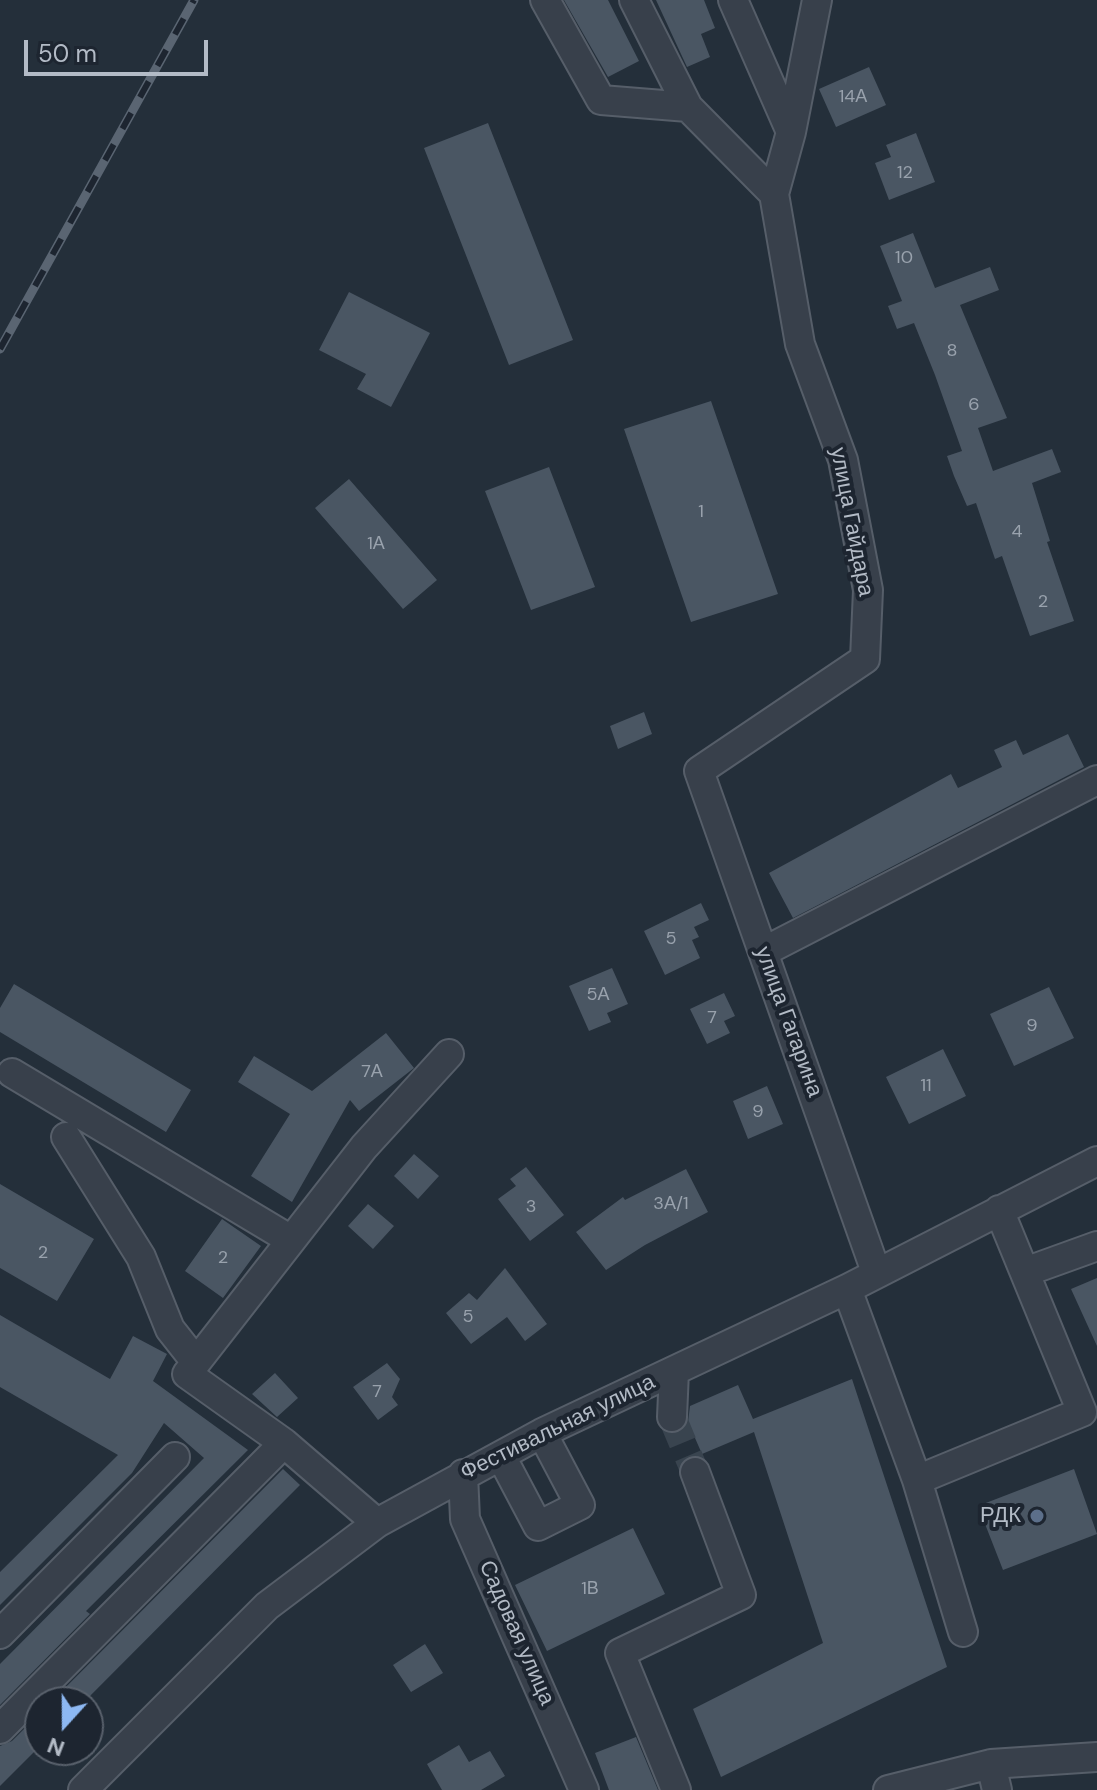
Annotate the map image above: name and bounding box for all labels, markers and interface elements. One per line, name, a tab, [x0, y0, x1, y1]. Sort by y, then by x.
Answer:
scale bar	[28, 24, 212, 74]
text: 50 m	[38, 38, 97, 69]
house number: 14А	[839, 86, 867, 108]
house number: 12	[897, 162, 913, 184]
house number: 10	[895, 247, 913, 269]
house number: 8	[947, 340, 957, 362]
house number: 6	[968, 394, 980, 416]
street label: улица Гайдара	[824, 445, 878, 599]
house number: 1	[698, 501, 704, 523]
house number: 4	[1012, 521, 1022, 543]
house number: 1А	[367, 533, 385, 555]
house number: 2	[1038, 591, 1048, 613]
house number: 5	[666, 928, 676, 950]
street label: улица Гагарина	[749, 943, 827, 1101]
house number: 5А	[587, 984, 609, 1006]
house number: 7	[707, 1007, 717, 1029]
house number: 9	[1026, 1015, 1038, 1037]
house number: 7А	[361, 1061, 383, 1083]
house number: 11	[920, 1075, 932, 1097]
house number: 9	[752, 1101, 764, 1123]
house number: 3А/1	[653, 1193, 689, 1215]
house number: 3	[526, 1196, 536, 1218]
house number: 2	[38, 1242, 48, 1264]
house number: 2	[218, 1247, 228, 1269]
house number: 5	[463, 1306, 473, 1328]
street label: Фестивальная улица	[457, 1369, 659, 1487]
house number: 7	[372, 1381, 382, 1403]
place label: РДК	[980, 1503, 1021, 1529]
marker: РДК	[1028, 1507, 1046, 1525]
street label: Садовая улица	[472, 1557, 560, 1709]
house number: 1В	[581, 1578, 599, 1600]
north arrow	[24, 1686, 104, 1766]
text: N	[43, 1731, 69, 1763]

